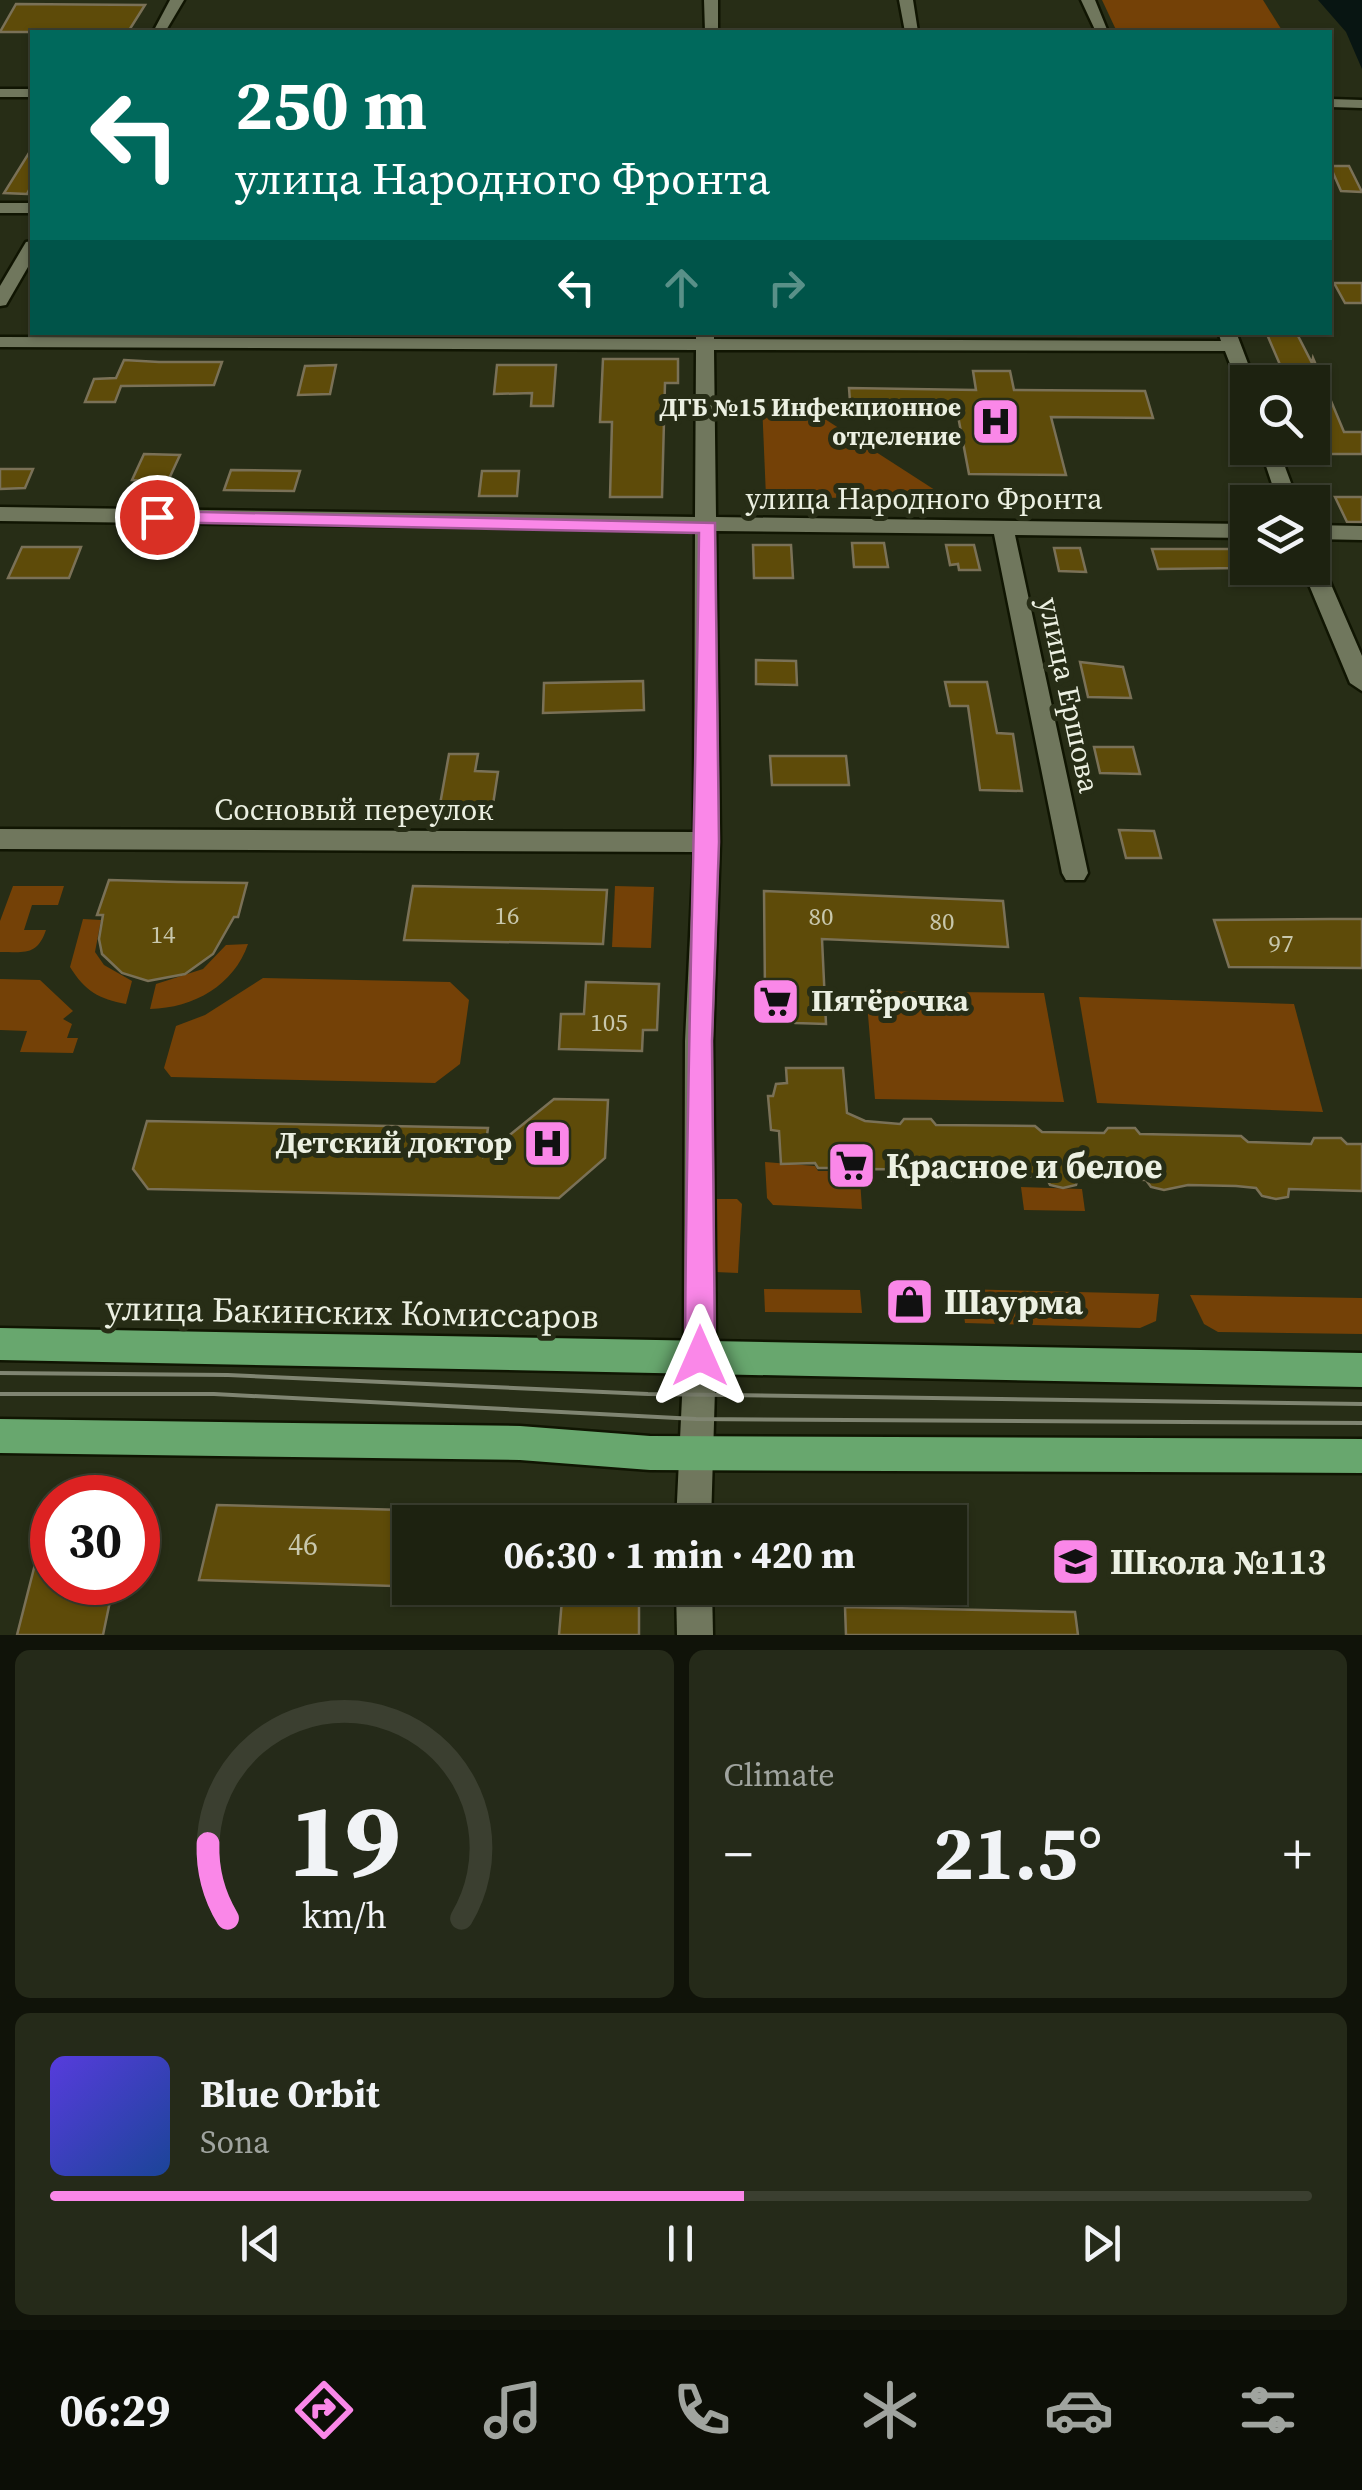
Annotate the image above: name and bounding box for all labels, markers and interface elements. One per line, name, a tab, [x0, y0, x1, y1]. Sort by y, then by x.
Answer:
text: 250 m	[235, 56, 427, 152]
icon: left	[70, 70, 200, 200]
text: улица Народного Фронта	[235, 147, 770, 209]
icon: left	[549, 260, 604, 315]
icon: ahead	[654, 260, 709, 315]
icon: right	[759, 260, 814, 315]
map controls	[1230, 365, 1330, 585]
button: search	[1230, 365, 1330, 465]
place label: ДГБ №15 Инфекционное отделение	[659, 390, 961, 453]
hospital icon: ДГБ №15 Инфекционное отделение	[970, 395, 1022, 447]
pin	[115, 475, 200, 560]
street label: улица Народного Фронта	[746, 478, 1103, 519]
button: layers	[1230, 485, 1330, 585]
icon: arrive	[130, 490, 185, 545]
street label: улица Ершова	[1029, 593, 1110, 797]
street label: Сосновый переулок	[214, 789, 494, 830]
house number: 16	[494, 898, 520, 932]
house number: 80	[808, 899, 834, 933]
house number: 80	[929, 904, 955, 938]
house number: 14	[150, 917, 176, 951]
house number: 97	[1268, 926, 1294, 960]
supermarket icon: Пятёрочка	[750, 975, 802, 1027]
place label: Пятёрочка	[811, 980, 970, 1021]
house number: 105	[590, 1005, 628, 1039]
hospital icon: Детский доктор	[521, 1117, 573, 1169]
place label: Детский доктор	[276, 1122, 512, 1163]
supermarket icon: Красное и белое	[825, 1140, 877, 1192]
place label: Красное и белое	[886, 1142, 1163, 1190]
shop icon: Шаурма	[883, 1276, 935, 1328]
place label: Шаурма	[944, 1278, 1083, 1326]
street label: улица Бакинских Комиссаров	[105, 1284, 599, 1340]
position arrow	[648, 1304, 752, 1408]
speed limit sign: 30	[30, 1475, 160, 1605]
house number: 46	[288, 1524, 318, 1565]
text: 06:30 · 1 min · 420 m	[503, 1529, 856, 1581]
school or university icon: Школа №113	[1049, 1536, 1101, 1588]
place label: Школа №113	[1110, 1538, 1326, 1586]
text: Climate	[724, 1753, 835, 1797]
text: 19	[288, 1768, 401, 1911]
text: 21.5°	[933, 1801, 1102, 1904]
text: −	[724, 1816, 753, 1891]
text: +	[1283, 1816, 1312, 1891]
text: km/h	[302, 1891, 387, 1940]
text: Blue Orbit	[200, 2068, 380, 2120]
text: Sona	[200, 2120, 270, 2164]
icon: previous	[233, 2216, 288, 2271]
icon: pause	[653, 2216, 708, 2271]
icon: next	[1074, 2216, 1129, 2271]
icon: directions	[289, 2375, 359, 2445]
icon: music	[478, 2375, 548, 2445]
icon: phone	[667, 2375, 737, 2445]
icon: climate	[855, 2375, 925, 2445]
icon: car	[1044, 2375, 1114, 2445]
icon: filters	[1233, 2375, 1303, 2445]
text: 06:29	[59, 2379, 170, 2441]

